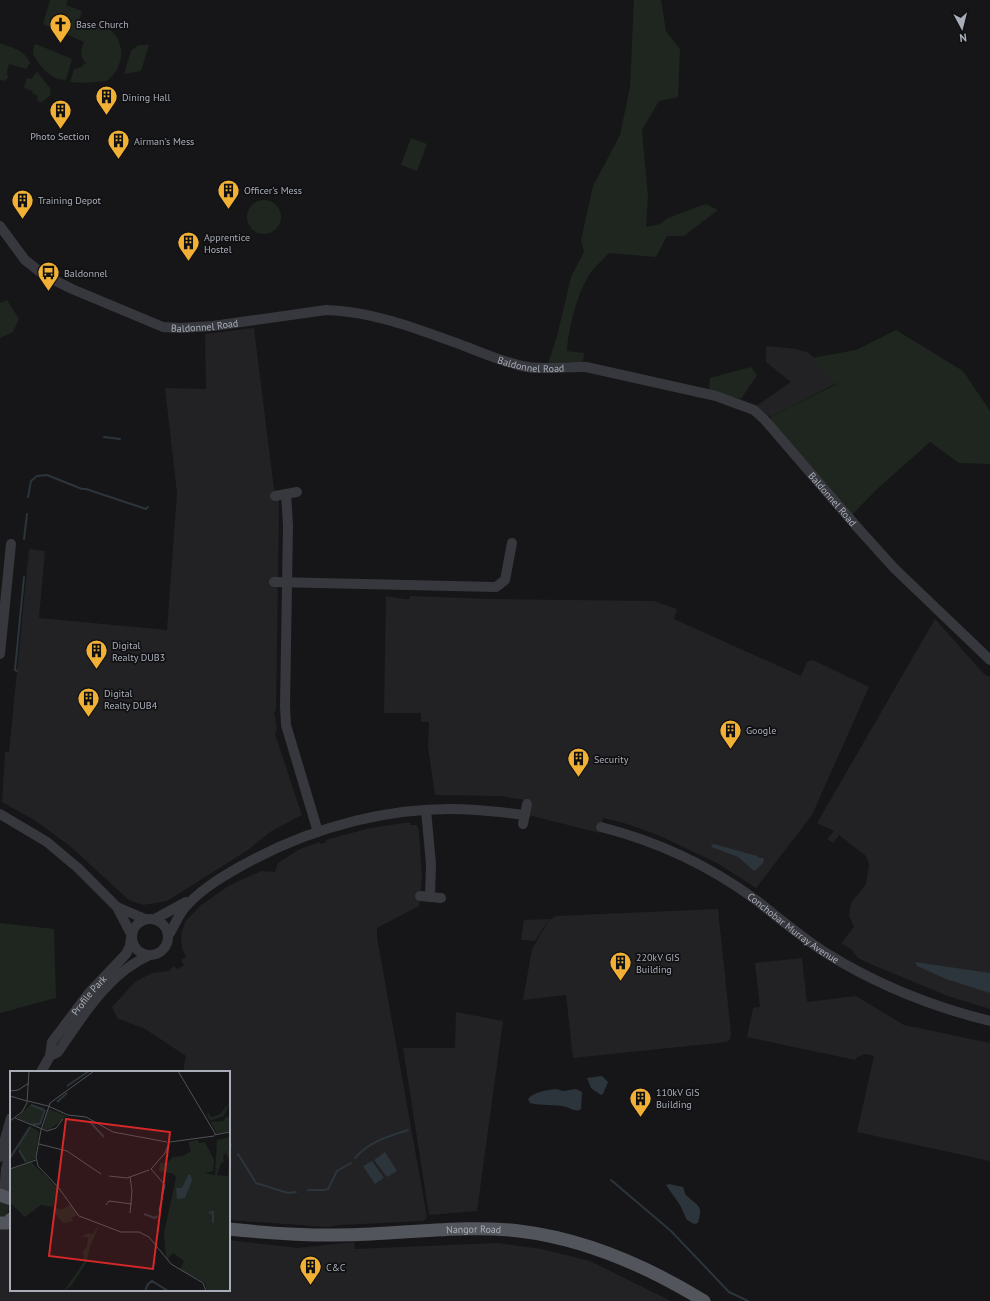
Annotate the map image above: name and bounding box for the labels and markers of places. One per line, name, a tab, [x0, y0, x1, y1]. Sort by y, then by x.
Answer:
church icon: Base Church	[47, 11, 73, 44]
place label: Base Church	[76, 18, 129, 31]
building icon: Dining Hall	[94, 84, 120, 117]
place label: Dining Hall	[122, 91, 170, 104]
building icon: Photo Section	[47, 97, 73, 130]
building icon: Airman's Mess	[105, 128, 131, 161]
place label: Photo Section	[30, 130, 90, 143]
place label: Airman's Mess	[134, 135, 194, 148]
building icon: Officer's Mess	[215, 177, 241, 210]
place label: Officer's Mess	[244, 184, 302, 197]
building icon: Training Depot	[9, 187, 35, 220]
place label: Training Depot	[38, 194, 102, 207]
building icon: Apprentice Hostel	[175, 230, 201, 263]
place label: Apprentice Hostel	[204, 231, 250, 256]
bus stop icon: Baldonnel	[35, 260, 61, 293]
place label: Baldonnel	[64, 267, 107, 280]
building icon: Digital Realty DUB3	[83, 638, 109, 671]
place label: Digital Realty DUB3	[112, 639, 165, 664]
building icon: Digital Realty DUB4	[75, 686, 101, 719]
place label: Digital Realty DUB4	[104, 687, 158, 712]
building icon: Google	[718, 717, 744, 750]
place label: Google	[746, 724, 776, 737]
building icon: Security	[566, 746, 592, 779]
place label: Security	[594, 753, 629, 766]
building icon: 220kV GIS Building	[608, 950, 634, 983]
place label: 220kV GIS Building	[636, 951, 680, 976]
building icon: 110kV GIS Building	[627, 1085, 653, 1118]
place label: 110kV GIS Building	[656, 1086, 700, 1111]
building icon: C&C	[297, 1254, 323, 1287]
place label: C&C	[326, 1261, 346, 1274]

